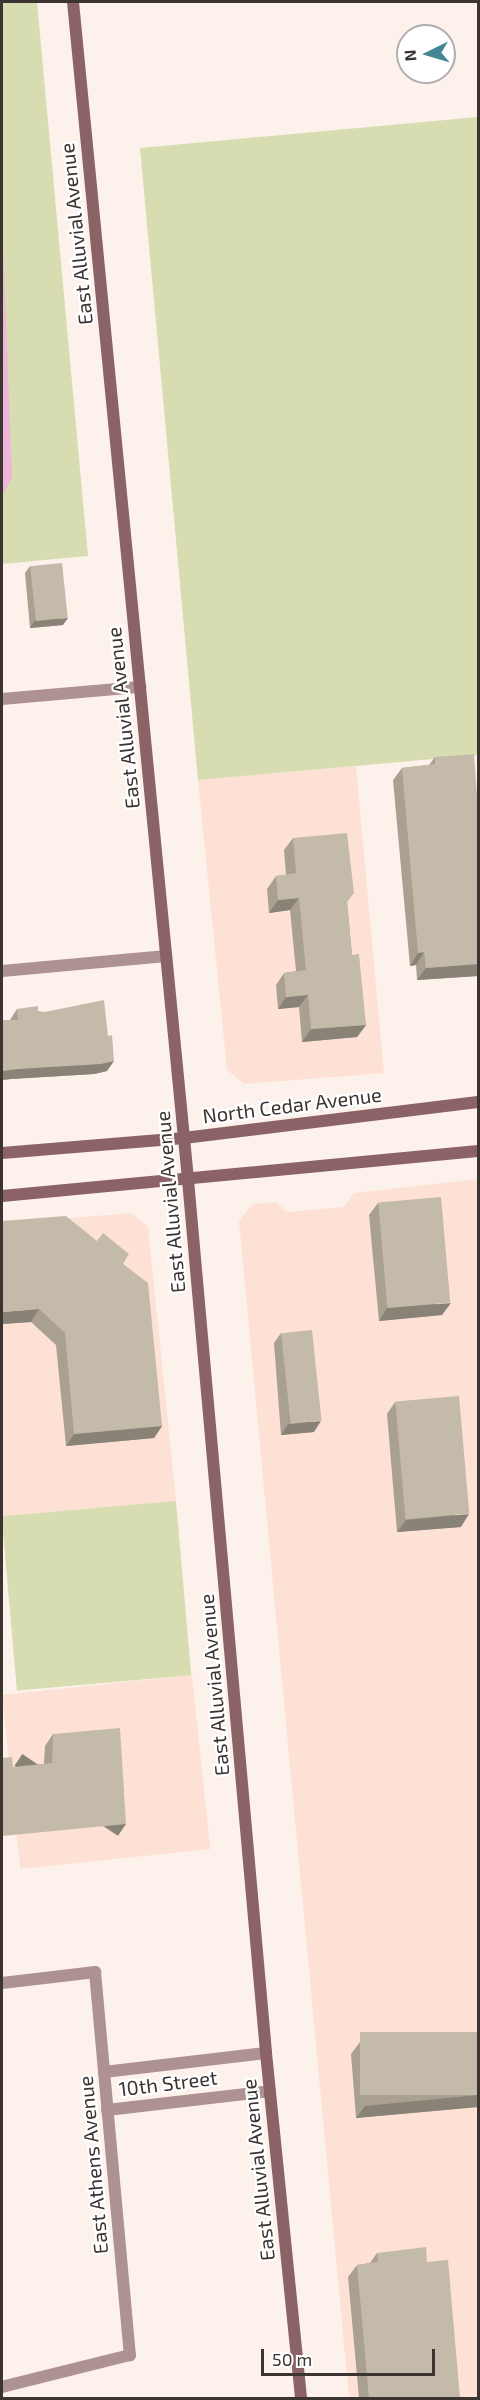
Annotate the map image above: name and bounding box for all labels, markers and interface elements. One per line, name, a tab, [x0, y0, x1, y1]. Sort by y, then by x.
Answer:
north arrow	[396, 24, 456, 84]
text: N	[400, 49, 420, 62]
street label: East Alluvial Avenue	[54, 141, 98, 327]
street label: East Alluvial Avenue	[101, 625, 145, 811]
street label: North Cedar Avenue	[201, 1082, 383, 1128]
street label: East Alluvial Avenue	[150, 1109, 190, 1295]
street label: East Alluvial Avenue	[194, 1592, 234, 1778]
street label: 10th Street	[117, 2065, 219, 2101]
street label: East Athens Avenue	[73, 2074, 113, 2256]
street label: East Alluvial Avenue	[236, 2077, 280, 2263]
scale bar	[264, 2337, 438, 2375]
text: 50 m	[272, 2348, 312, 2370]

